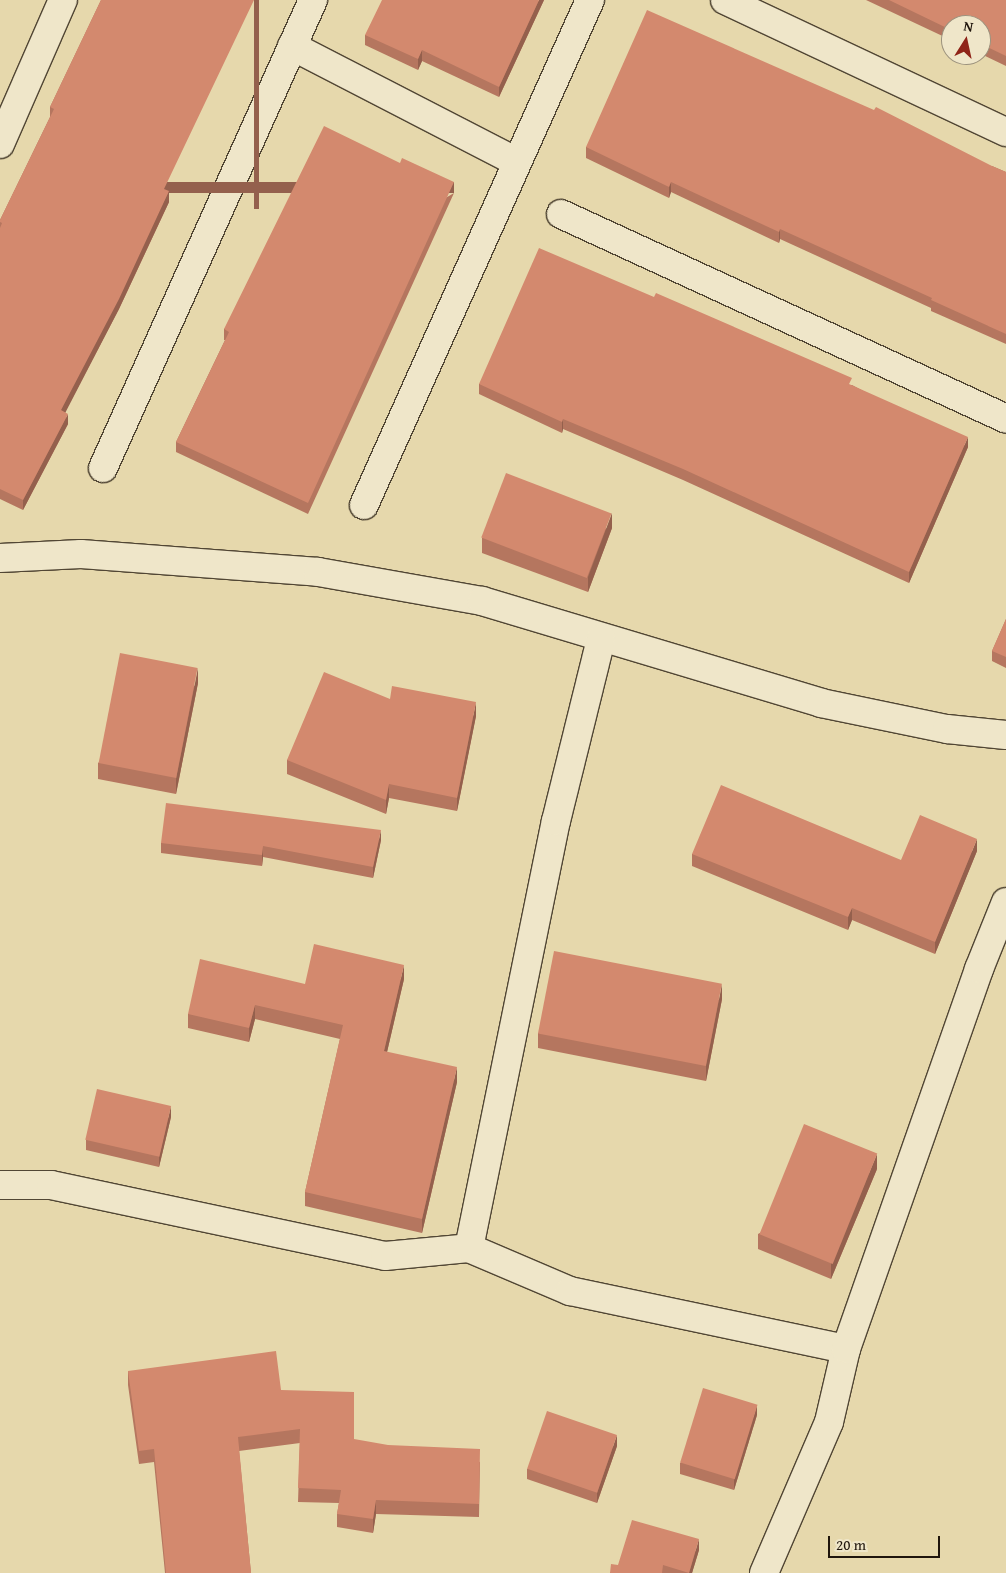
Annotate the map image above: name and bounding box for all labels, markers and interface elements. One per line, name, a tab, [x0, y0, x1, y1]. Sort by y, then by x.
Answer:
north arrow	[941, 15, 991, 65]
text: N	[962, 16, 975, 37]
scale bar	[831, 1526, 944, 1558]
text: 20 m	[836, 1534, 866, 1555]

